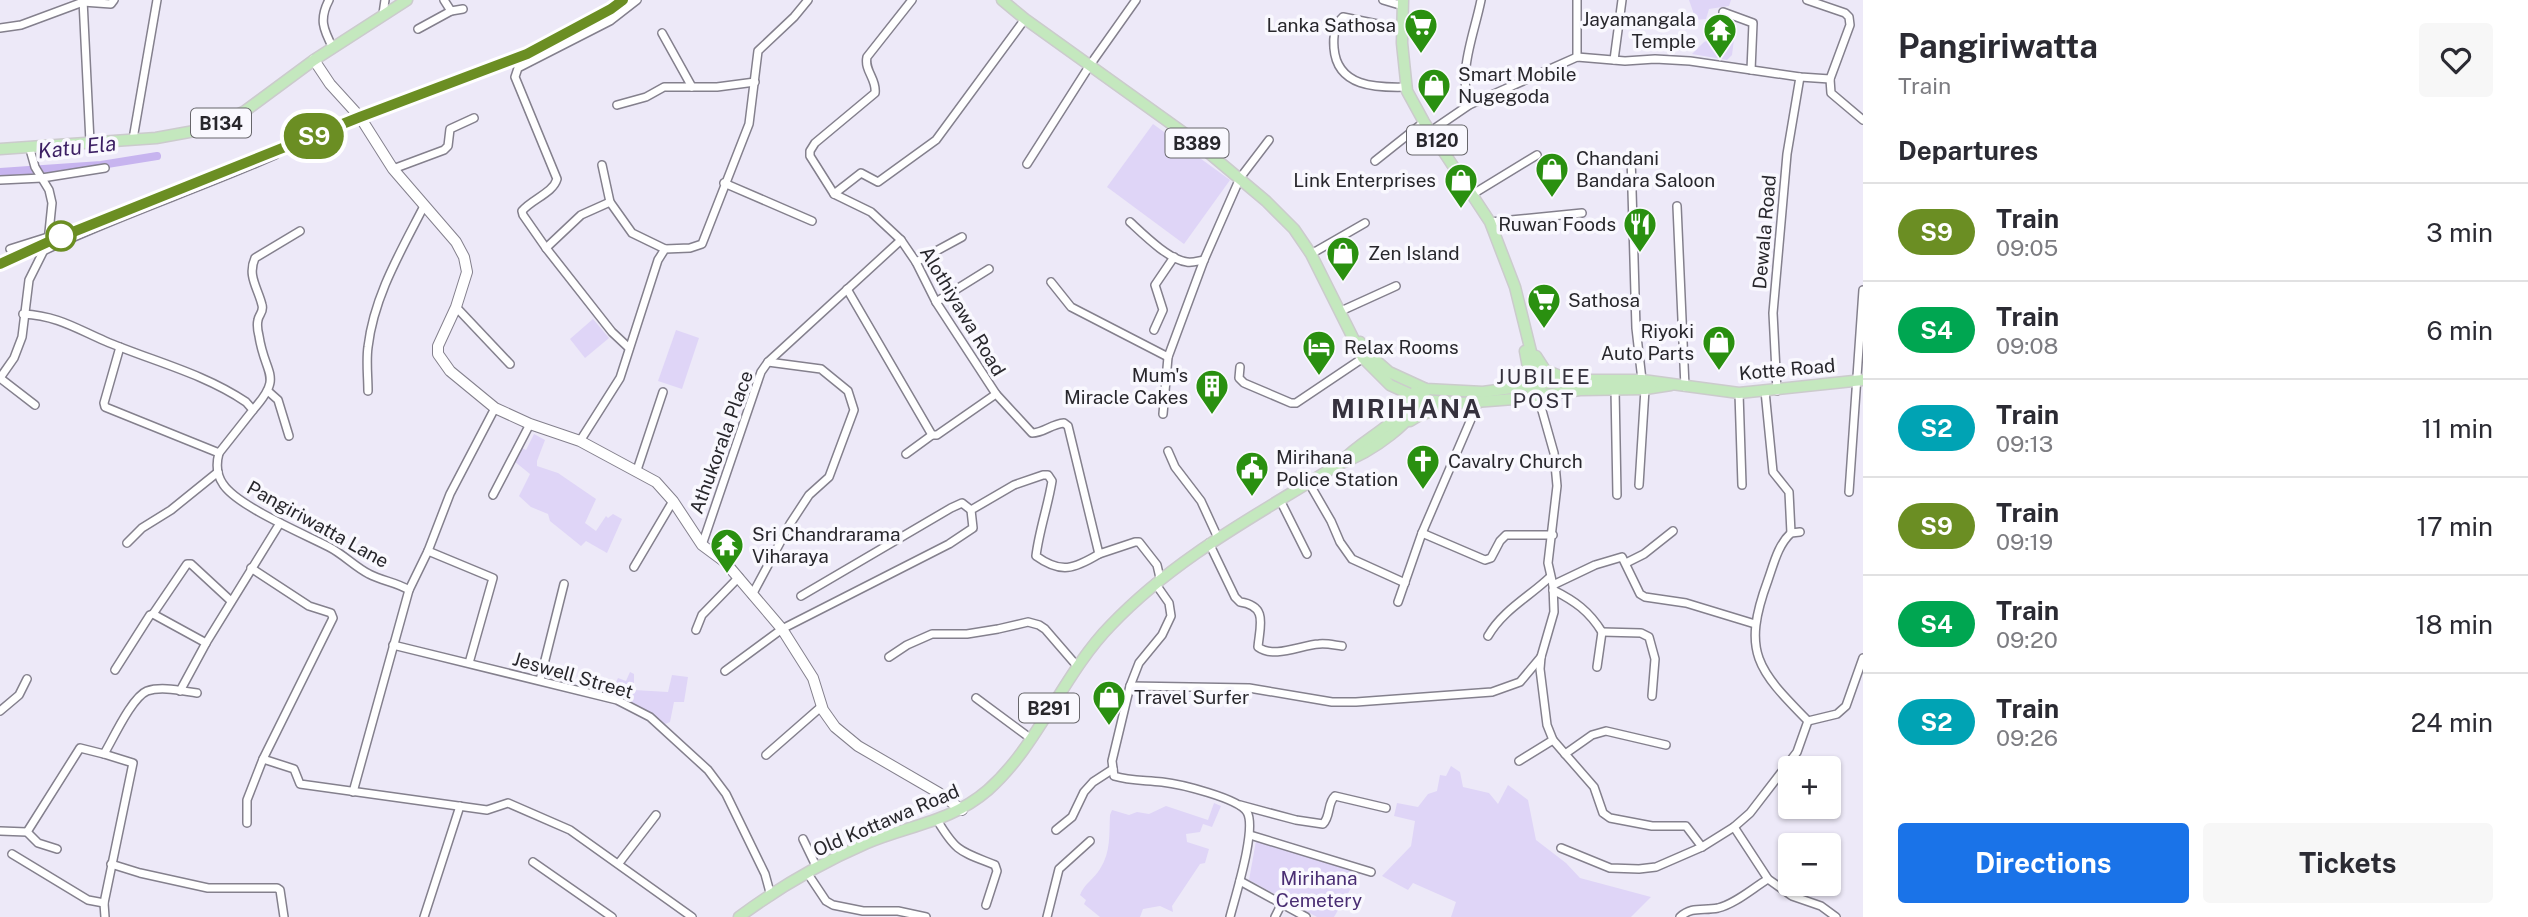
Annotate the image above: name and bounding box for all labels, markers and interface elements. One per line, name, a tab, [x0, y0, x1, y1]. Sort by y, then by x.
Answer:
supermarket icon: Lanka Sathosa	[1402, 6, 1440, 55]
place label: Jayamangala Temple	[1582, 8, 1696, 52]
temple icon: Jayamangala Temple	[1701, 11, 1739, 60]
place label: Lanka Sathosa	[1266, 14, 1396, 36]
button: heart	[2419, 23, 2493, 97]
text: Pangiriwatta	[1898, 27, 2098, 65]
place label: Smart Mobile Nugegoda	[1458, 63, 1576, 107]
shop icon: Smart Mobile Nugegoda	[1415, 66, 1453, 115]
text: Train	[1898, 72, 1951, 99]
road number: B134	[191, 109, 251, 138]
line badge: S9	[282, 113, 346, 159]
text: S9	[298, 122, 330, 150]
road number: B120	[1407, 125, 1467, 154]
road number: B389	[1166, 128, 1228, 158]
water label: Katu Ela	[37, 130, 117, 164]
text: Departures	[1898, 135, 2038, 166]
place label: Chandani Bandara Saloon	[1576, 147, 1715, 191]
shop icon: Chandani Bandara Saloon	[1533, 150, 1571, 199]
shop icon: Link Enterprises	[1442, 161, 1480, 210]
place label: Link Enterprises	[1293, 169, 1436, 191]
street label: Dewala Road	[1748, 174, 1780, 290]
text: Train	[1996, 203, 2059, 234]
restaurant icon: Ruwan Foods	[1621, 205, 1659, 254]
place label: Ruwan Foods	[1498, 213, 1616, 235]
text: 3 min	[2426, 217, 2493, 248]
text: S9	[1920, 218, 1953, 246]
unlabelled marker	[46, 221, 76, 251]
shop icon: Zen Island	[1324, 234, 1362, 283]
text: 09:05	[1996, 234, 2058, 261]
street label: Alothiyawa Road	[916, 242, 1010, 380]
place label: Zen Island	[1368, 242, 1460, 264]
supermarket icon: Sathosa	[1525, 281, 1563, 330]
place label: Sathosa	[1568, 289, 1640, 311]
text: Train	[1996, 301, 2059, 332]
text: 6 min	[2426, 315, 2493, 346]
text: S4	[1920, 316, 1953, 344]
place label: Riyoki Auto Parts	[1601, 320, 1694, 364]
shop icon: Riyoki Auto Parts	[1700, 323, 1738, 372]
hotel icon: Relax Rooms	[1300, 328, 1338, 377]
text: 09:08	[1996, 332, 2058, 359]
place label: Relax Rooms	[1344, 336, 1459, 358]
street label: Kotte Road	[1738, 354, 1836, 384]
place label: Mum's Miracle Cakes	[1064, 364, 1188, 408]
district label: JUBILEE POST	[1496, 364, 1592, 413]
street label: Athukorala Place	[685, 367, 757, 517]
building icon: Mum's Miracle Cakes	[1193, 367, 1231, 416]
district label: MIRIHANA	[1331, 393, 1483, 424]
text: Train	[1996, 399, 2059, 430]
text: 11 min	[2421, 413, 2493, 444]
text: S2	[1921, 414, 1952, 442]
text: 09:13	[1996, 430, 2053, 457]
church icon: Cavalry Church	[1404, 442, 1442, 491]
place label: Mirihana Police Station	[1276, 446, 1398, 490]
public building icon: Mirihana Police Station	[1233, 449, 1271, 498]
place label: Cavalry Church	[1448, 450, 1583, 472]
street label: Pangiriwatta Lane	[243, 476, 393, 572]
text: Train	[1996, 497, 2059, 528]
text: 17 min	[2416, 511, 2493, 542]
text: S9	[1920, 512, 1953, 540]
place label: Sri Chandrarama Viharaya	[752, 523, 901, 567]
temple icon: Sri Chandrarama Viharaya	[708, 526, 746, 575]
text: 09:19	[1996, 528, 2053, 555]
text: Train	[1996, 595, 2059, 626]
text: 18 min	[2415, 609, 2493, 640]
text: S4	[1920, 610, 1953, 638]
text: 09:20	[1996, 626, 2058, 653]
street label: Jeswell Street	[510, 647, 636, 703]
shop icon: Travel Surfer	[1090, 678, 1128, 727]
place label: Travel Surfer	[1134, 686, 1250, 708]
text: Train	[1996, 693, 2059, 724]
road number: B291	[1019, 694, 1079, 722]
text: 24 min	[2411, 707, 2493, 738]
text: S2	[1921, 708, 1952, 736]
text: 09:26	[1996, 724, 2058, 751]
map controls	[1778, 756, 1841, 896]
button: +	[1778, 756, 1841, 819]
street label: Old Kottawa Road	[810, 779, 962, 861]
button: Directions	[1898, 823, 2189, 903]
button: Tickets	[2203, 823, 2493, 903]
button: −	[1778, 833, 1841, 896]
park label: Mirihana Cemetery	[1276, 867, 1362, 911]

